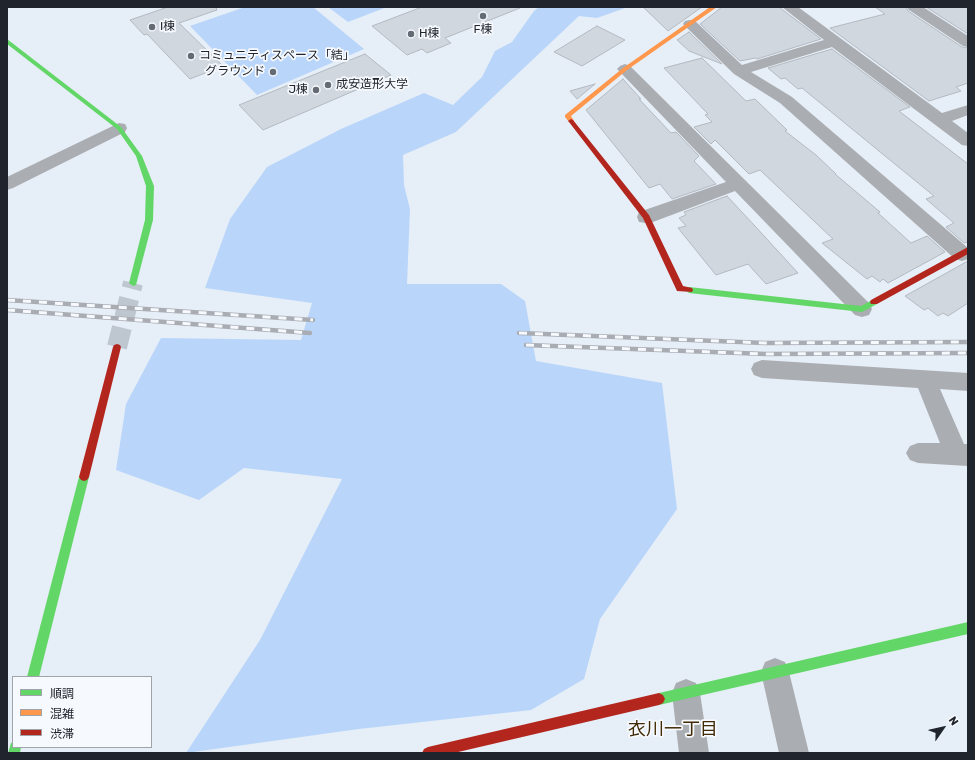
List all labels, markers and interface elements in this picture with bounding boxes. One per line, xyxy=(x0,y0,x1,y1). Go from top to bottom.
marker: F棟 xyxy=(478,11,488,21)
place label: I棟 xyxy=(160,20,175,34)
marker: I棟 xyxy=(147,22,157,32)
place label: F棟 xyxy=(473,23,493,37)
place label: H棟 xyxy=(419,27,440,41)
marker: H棟 xyxy=(406,29,416,39)
place label: コミュニティスペース「結」 xyxy=(199,49,355,63)
marker: コミュニティスペース「結」 xyxy=(186,51,196,61)
place label: グラウンド xyxy=(205,65,265,79)
marker: グラウンド xyxy=(268,67,278,77)
place label: 成安造形大学 xyxy=(336,78,408,92)
marker: 成安造形大学 xyxy=(323,80,333,90)
place label: J棟 xyxy=(288,83,308,97)
marker: J棟 xyxy=(311,85,321,95)
legend xyxy=(12,676,152,748)
text: 順調 xyxy=(50,687,74,701)
text: 混雑 xyxy=(50,707,74,721)
north arrow xyxy=(923,708,963,748)
text: N xyxy=(946,714,961,728)
district label: 衣川一丁目 xyxy=(628,719,718,741)
text: 渋滞 xyxy=(50,727,74,741)

